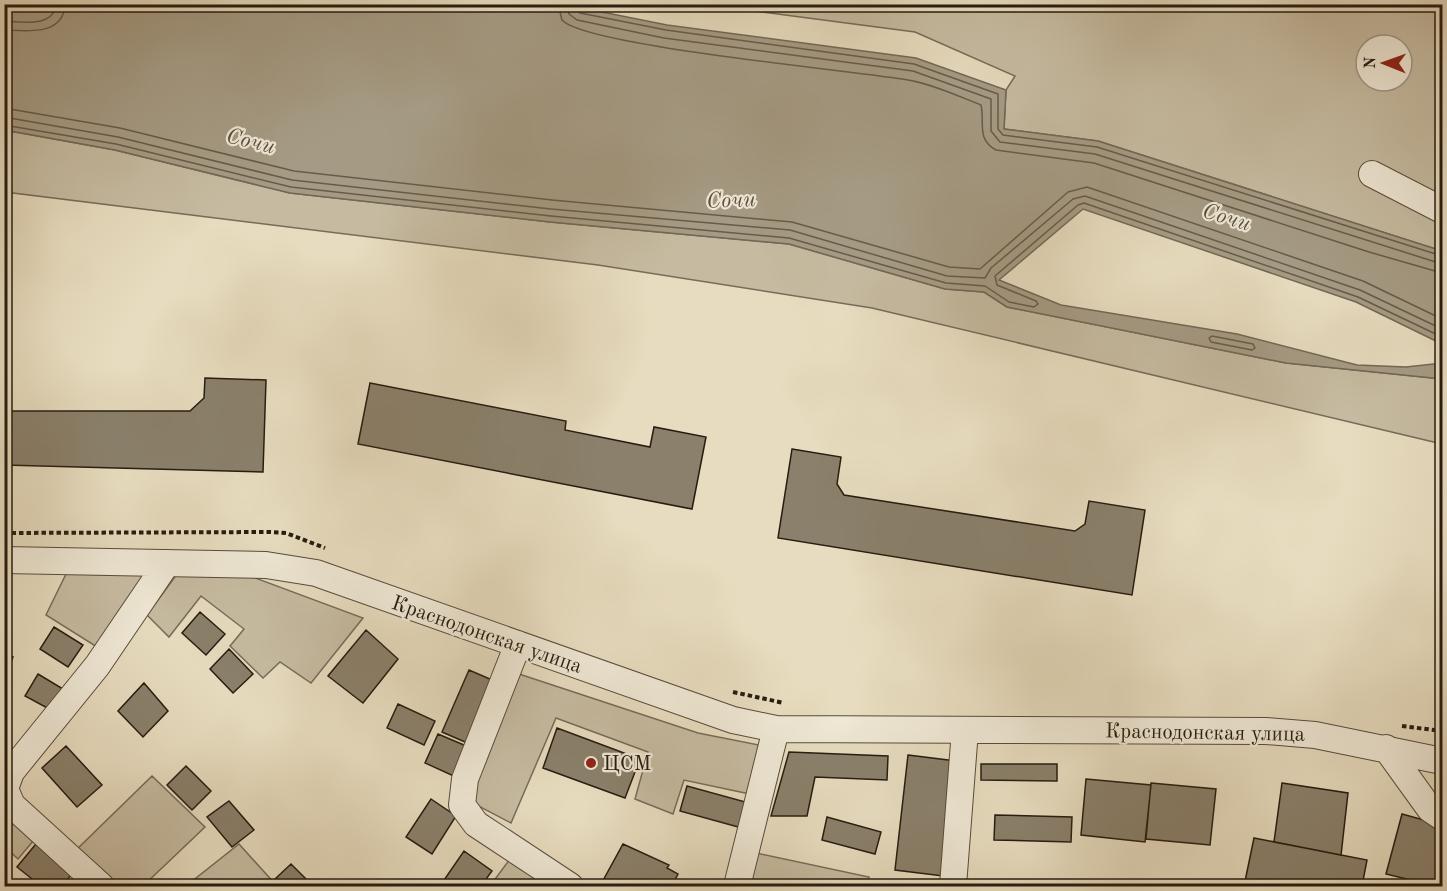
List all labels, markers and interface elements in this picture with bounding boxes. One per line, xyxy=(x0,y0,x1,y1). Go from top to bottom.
north arrow xyxy=(1354,33,1414,93)
text: N xyxy=(1363,56,1379,69)
water label: Сочи xyxy=(224,125,278,159)
water label: Сочи xyxy=(706,189,757,213)
water label: Сочи xyxy=(1199,200,1254,236)
street label: Краснодонская улица xyxy=(389,593,584,678)
street label: Краснодонская улица xyxy=(1105,721,1305,746)
place label: ЦСМ xyxy=(603,754,651,775)
marker: ЦСМ xyxy=(584,756,598,770)

